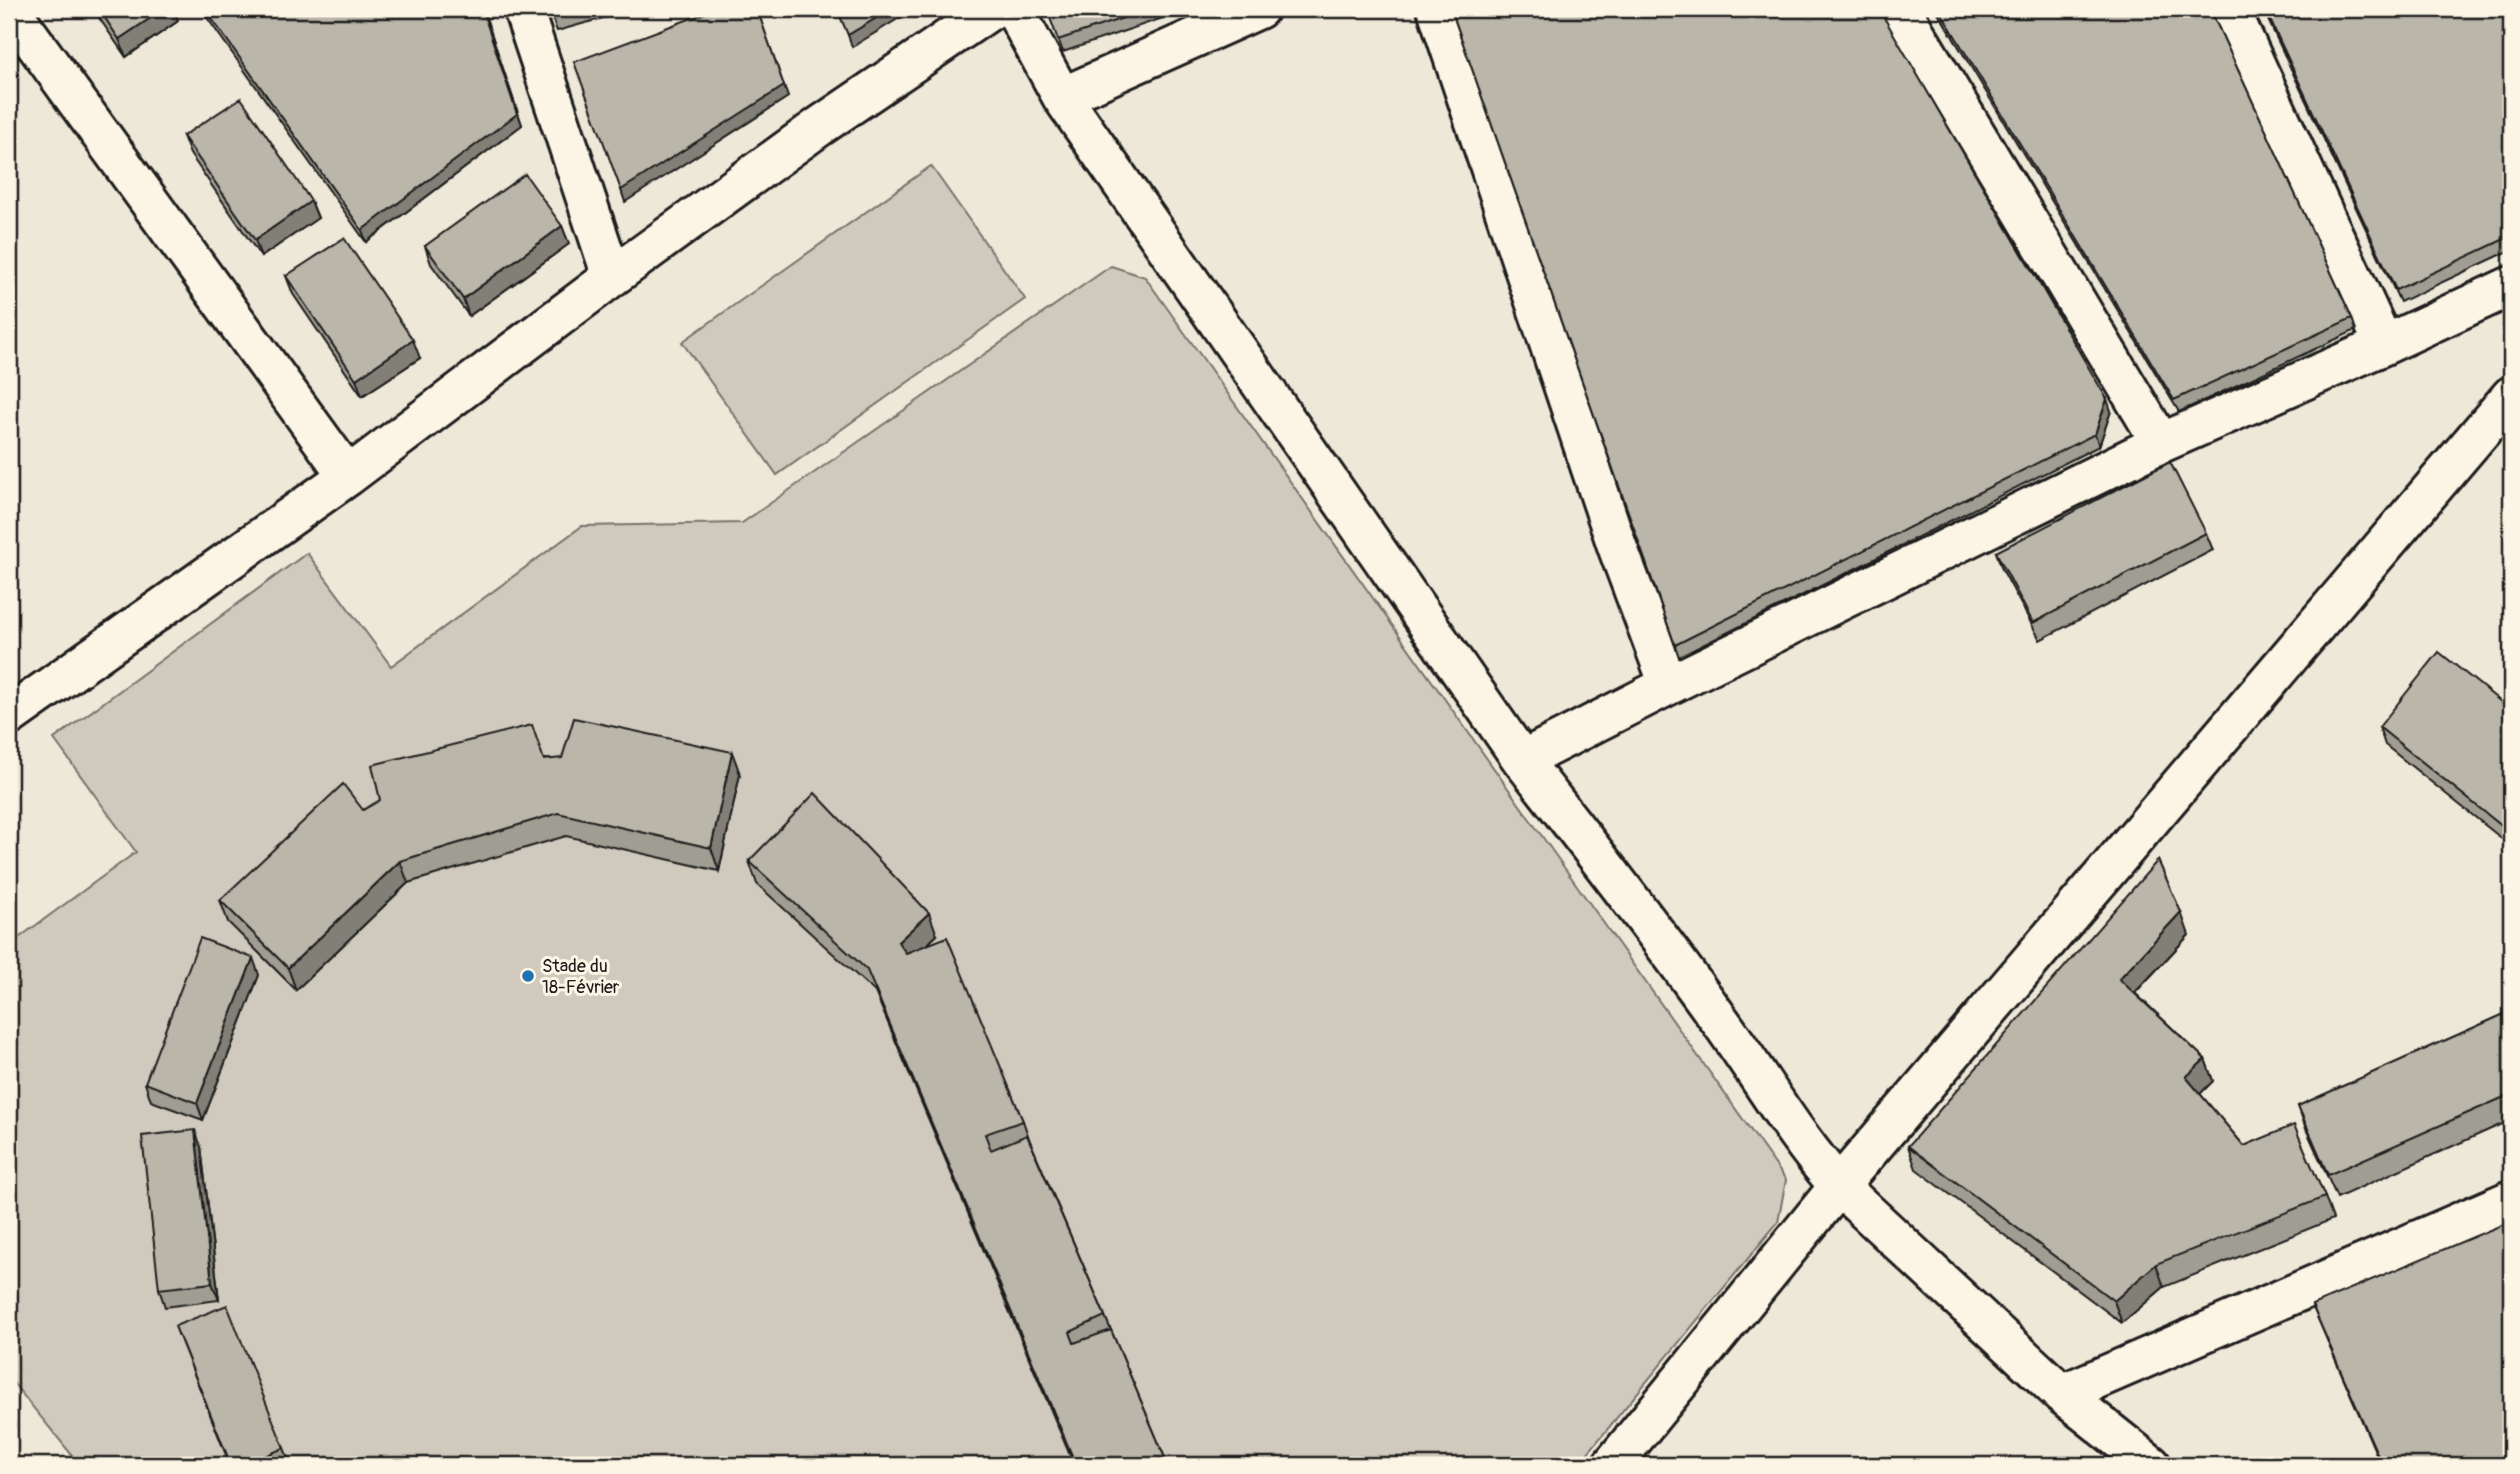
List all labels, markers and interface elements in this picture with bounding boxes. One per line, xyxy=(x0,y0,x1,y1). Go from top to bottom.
place label: Stade du 18-Février xyxy=(542,955,620,999)
marker: Stade du 18-Février xyxy=(520,968,536,984)

